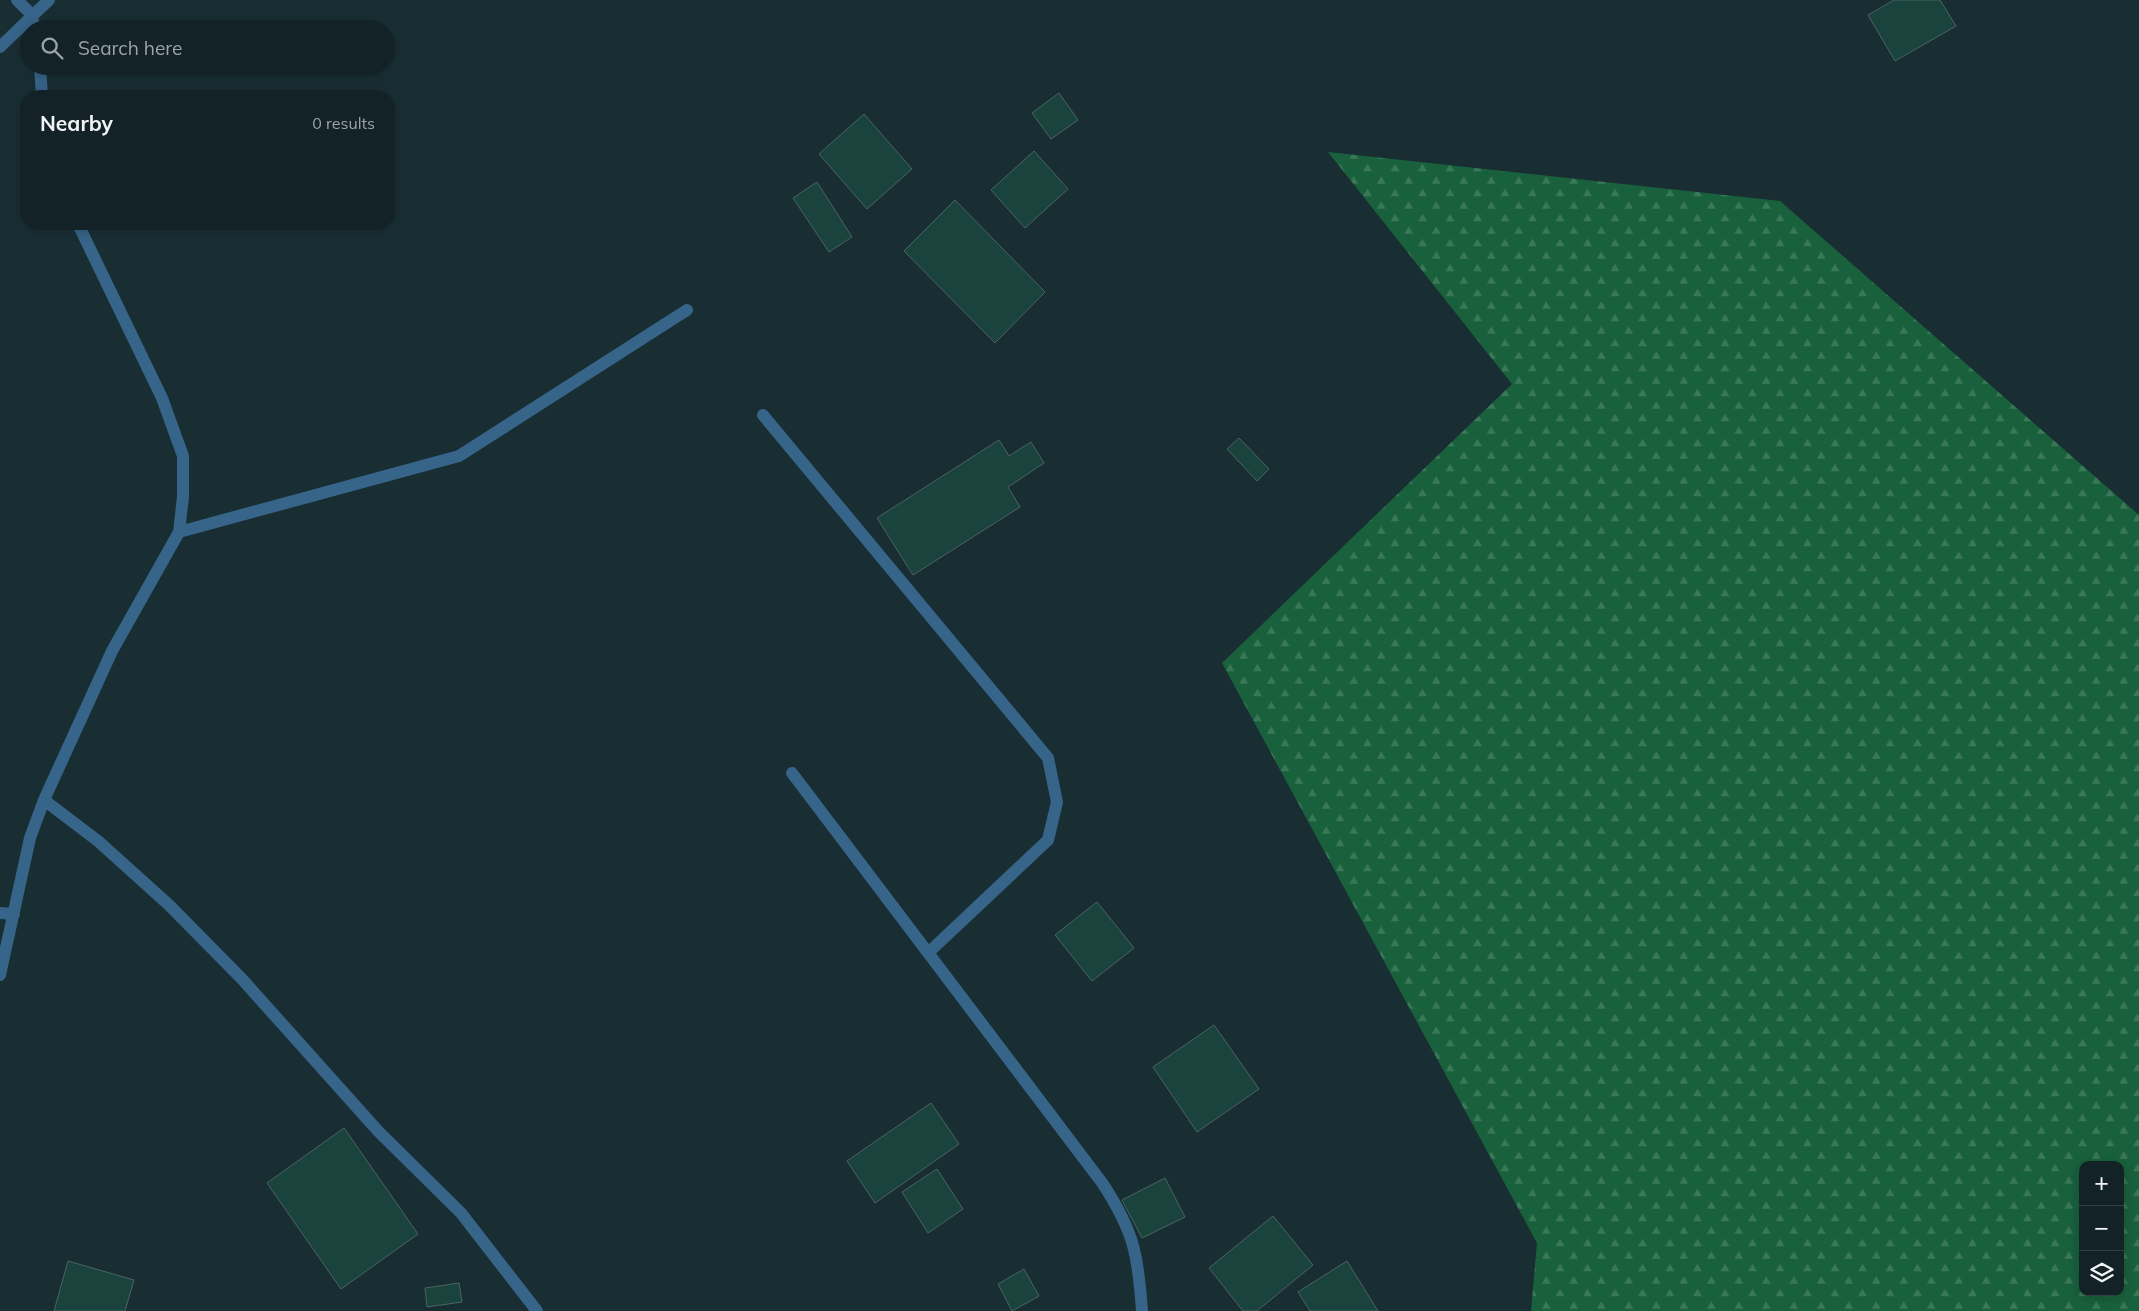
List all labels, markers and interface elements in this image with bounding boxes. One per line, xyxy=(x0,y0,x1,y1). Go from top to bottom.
search box xyxy=(20,20,395,75)
icon: search xyxy=(38,34,66,62)
text: Search here xyxy=(78,36,182,60)
text: Nearby xyxy=(40,110,113,136)
text: 0 results xyxy=(312,113,375,133)
map controls xyxy=(2079,1161,2124,1296)
button: + xyxy=(2079,1161,2124,1206)
button: − xyxy=(2079,1206,2124,1251)
button: layers xyxy=(2079,1251,2124,1296)

